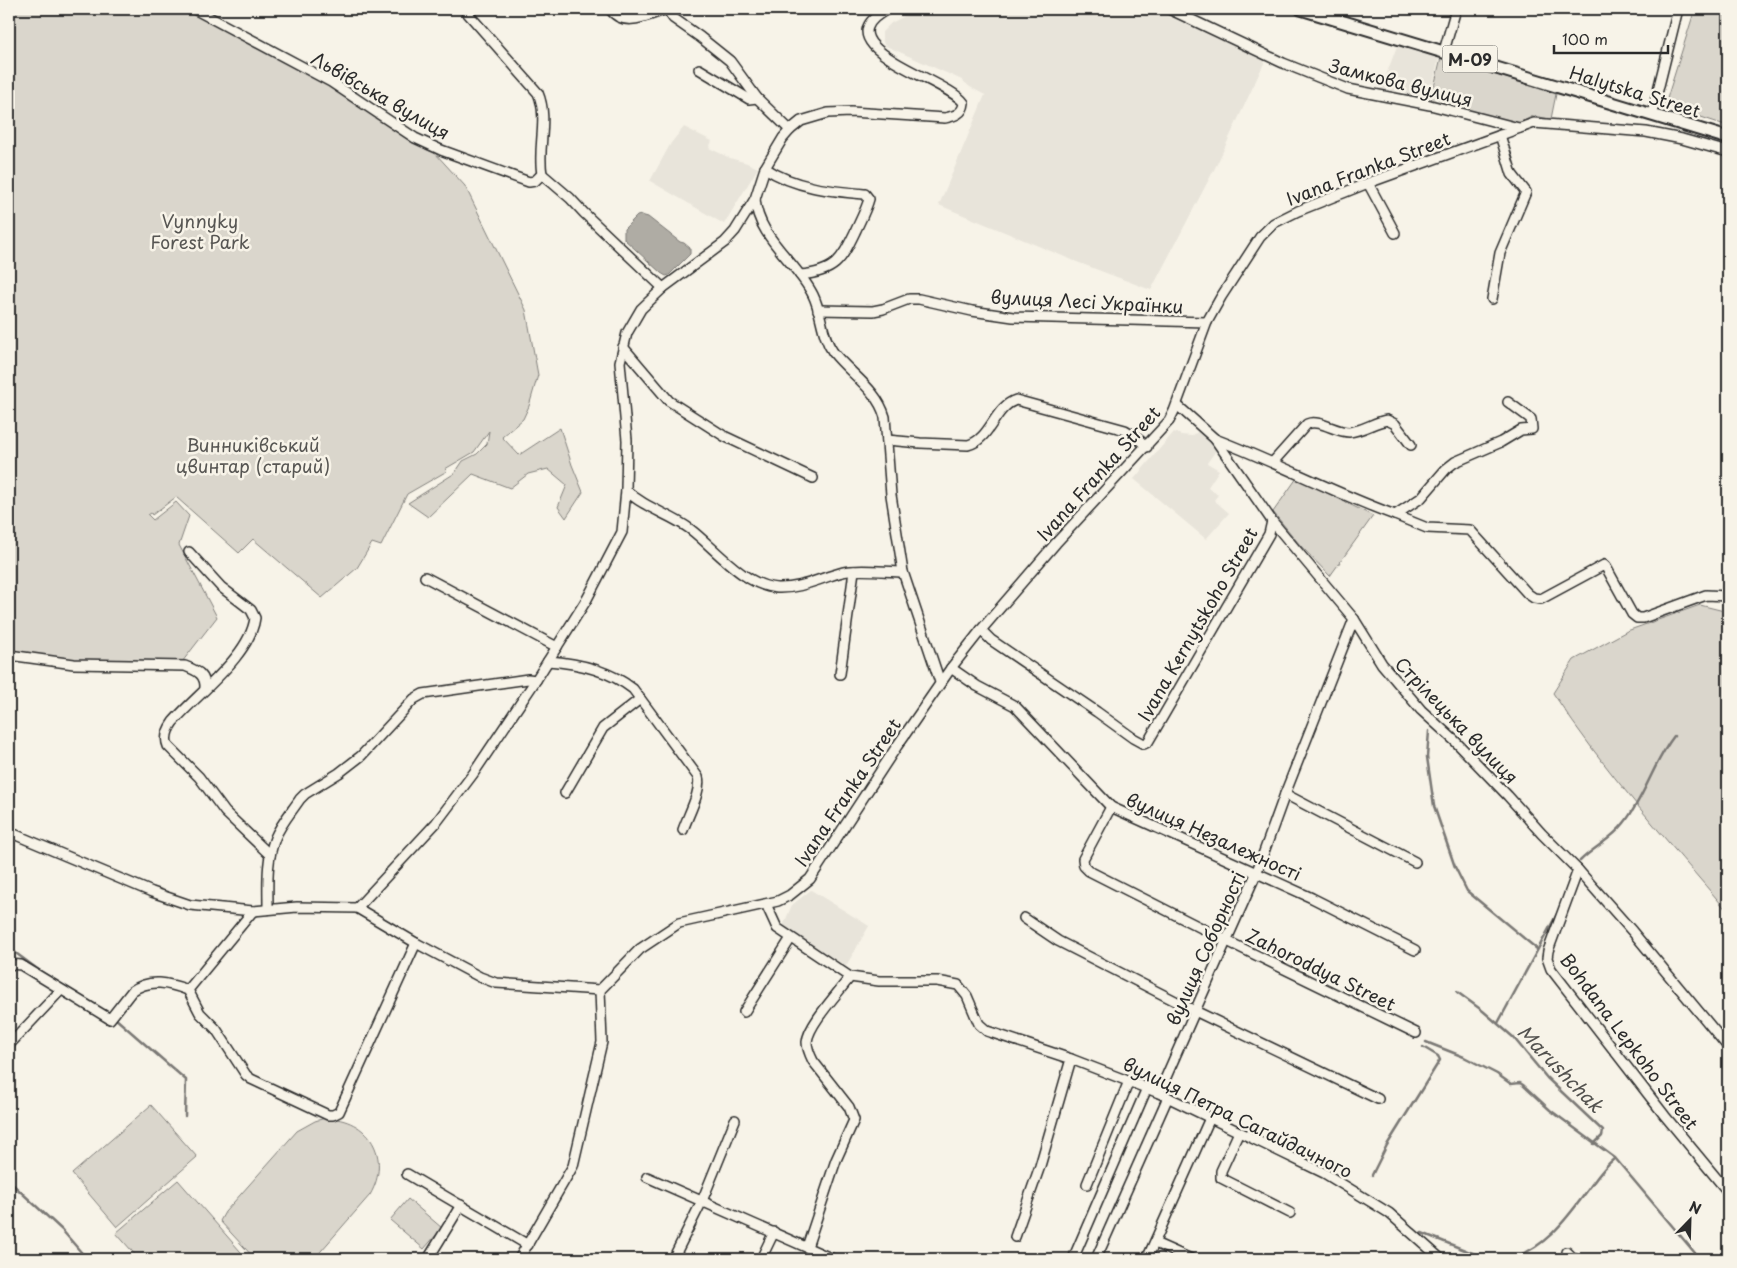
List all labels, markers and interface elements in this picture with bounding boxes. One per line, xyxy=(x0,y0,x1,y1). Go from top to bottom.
scale bar xyxy=(1554,22,1668,54)
text: 100 m xyxy=(1562,27,1608,50)
street label: Львівська вулиця xyxy=(307,44,455,146)
road number: М-09 xyxy=(1442,46,1498,72)
street label: Замкова вулиця xyxy=(1326,51,1476,113)
street label: Halytska Street xyxy=(1566,58,1704,124)
street label: Ivana Franka Street xyxy=(1282,124,1454,212)
park label: Vynnyky Forest Park xyxy=(150,207,250,255)
street label: вулиця Лесі Українки xyxy=(990,282,1184,320)
street label: Ivana Franka Street xyxy=(1030,399,1166,547)
park label: Винниківський цвинтар (старий) xyxy=(176,431,330,479)
street label: Ivana Kernytskoho Street xyxy=(1130,522,1264,726)
street label: Стрілецька вулиця xyxy=(1389,650,1525,790)
street label: Ivana Franka Street xyxy=(787,712,907,872)
street label: вулиця Незалежності xyxy=(1122,785,1306,887)
street label: вулиця Соборності xyxy=(1159,867,1251,1029)
street label: Zahoroddya Street xyxy=(1242,921,1400,1017)
street label: Bohdana Lepkoho Street xyxy=(1555,947,1705,1135)
water label: Marushchak xyxy=(1512,1018,1611,1119)
street label: вулиця Петра Сагайдачного xyxy=(1119,1050,1357,1184)
north arrow xyxy=(1664,1196,1714,1246)
text: N xyxy=(1686,1196,1704,1219)

